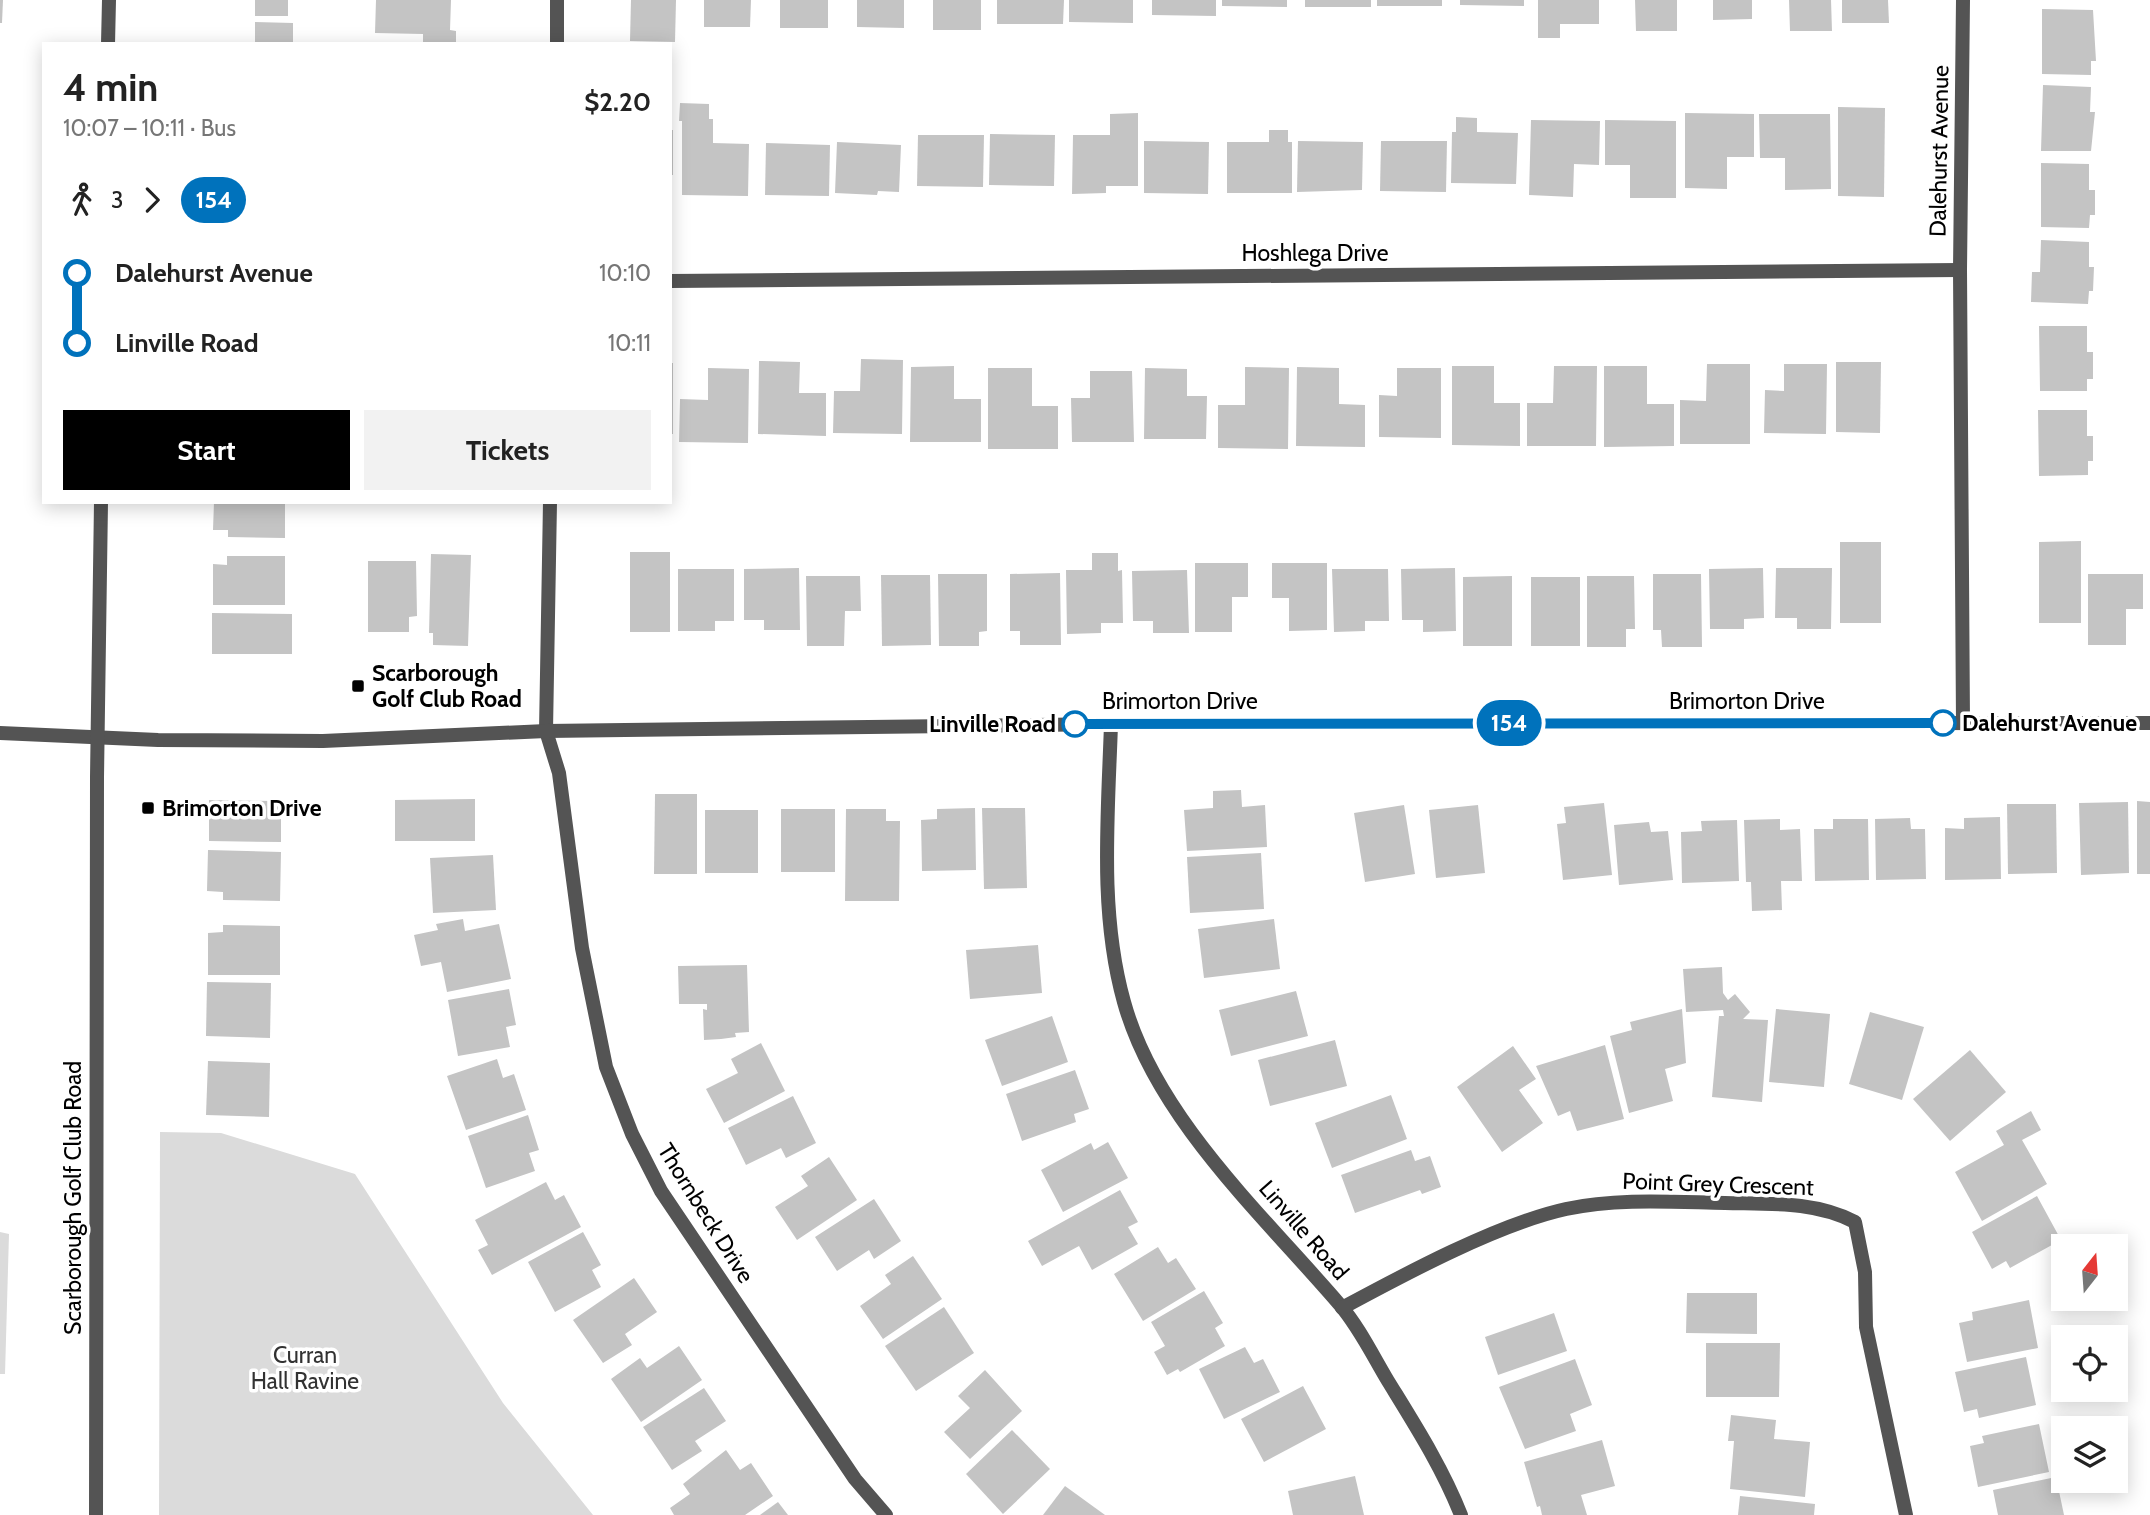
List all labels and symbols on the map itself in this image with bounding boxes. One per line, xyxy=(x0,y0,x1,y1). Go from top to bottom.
street label: Dalehurst Avenue xyxy=(1924,65,1955,237)
street label: Hoshlega Drive xyxy=(1242,239,1389,267)
place label: Scarborough Golf Club Road xyxy=(372,659,522,713)
marker: Scarborough Golf Club Road xyxy=(350,678,366,694)
street label: Brimorton Drive xyxy=(1102,687,1258,715)
street label: Brimorton Drive xyxy=(1669,687,1825,715)
line badge: 154 xyxy=(1469,700,1549,746)
place label: Dalehurst Avenue xyxy=(1962,709,2137,737)
place label: Linville Road xyxy=(929,710,1056,738)
marker: Dalehurst Avenue xyxy=(1930,710,1956,736)
marker: Linville Road xyxy=(1062,711,1088,737)
place label: Brimorton Drive xyxy=(162,794,322,822)
marker: Brimorton Drive xyxy=(140,800,156,816)
street label: Scarborough Golf Club Road xyxy=(59,1061,87,1335)
street label: Thornbeck Drive xyxy=(652,1138,760,1288)
street label: Point Grey Crescent xyxy=(1622,1167,1814,1201)
street label: Linville Road xyxy=(1253,1175,1355,1285)
north arrow xyxy=(2051,1234,2128,1311)
park label: Curran Hall Ravine xyxy=(251,1341,359,1395)

